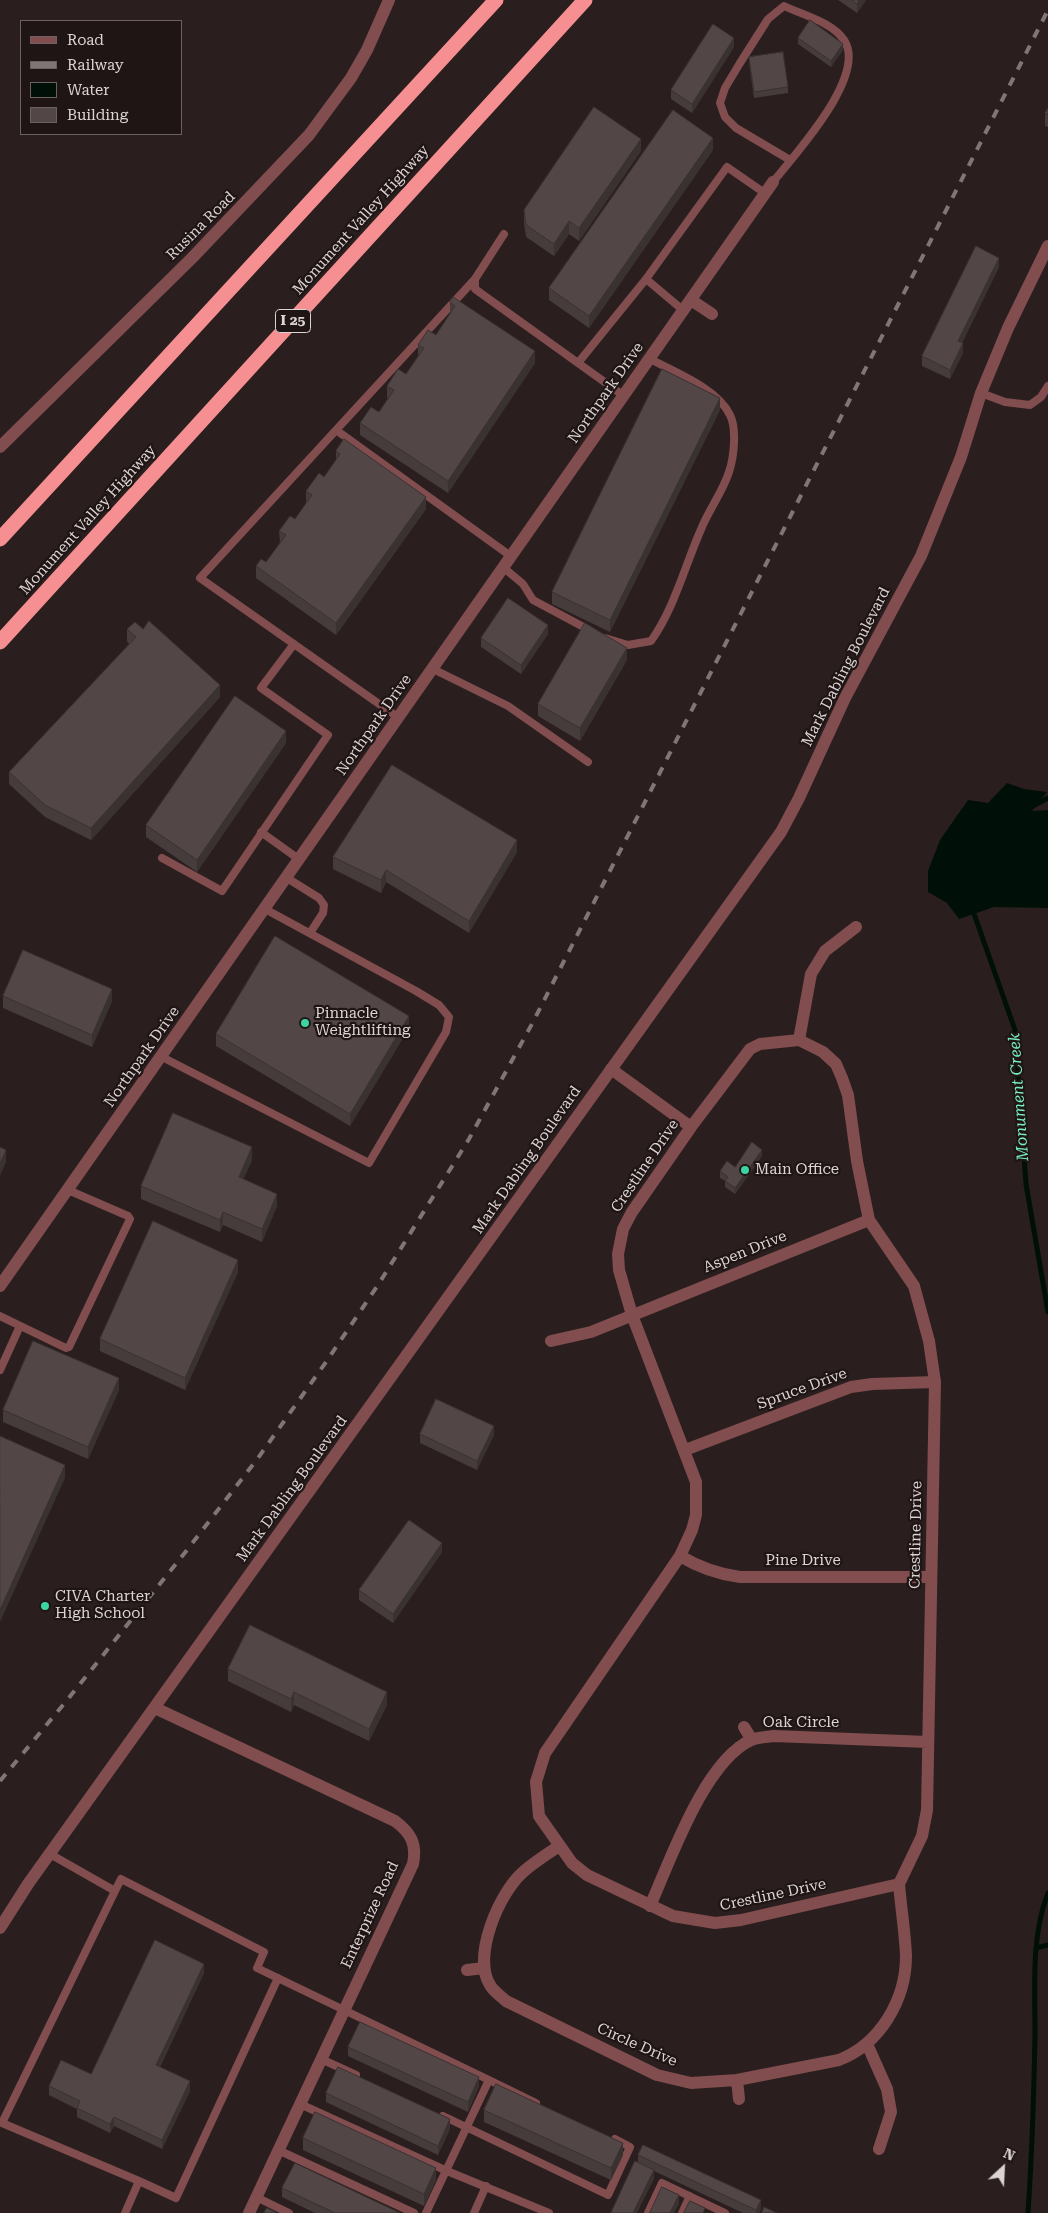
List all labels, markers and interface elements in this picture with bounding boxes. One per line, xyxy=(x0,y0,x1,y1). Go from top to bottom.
legend xyxy=(20,20,182,135)
text: Road xyxy=(67,31,104,49)
text: Railway xyxy=(67,56,124,74)
text: Water xyxy=(67,81,109,99)
text: Building xyxy=(67,106,128,124)
street label: Monument Valley Highway xyxy=(289,142,433,298)
street label: Rusina Road xyxy=(163,188,239,264)
road number: I 25 xyxy=(276,310,310,332)
street label: Northpark Drive xyxy=(564,339,648,447)
street label: Monument Valley Highway xyxy=(16,442,160,598)
street label: Mark Dabling Boulevard xyxy=(798,584,894,750)
street label: Northpark Drive xyxy=(332,671,416,779)
street label: Northpark Drive xyxy=(100,1003,184,1111)
place label: Pinnacle Weightlifting xyxy=(315,1005,411,1040)
marker: Pinnacle Weightlifting xyxy=(299,1017,311,1029)
water label: Monument Creek xyxy=(1005,1032,1033,1162)
street label: Mark Dabling Boulevard xyxy=(469,1083,585,1237)
street label: Crestline Drive xyxy=(607,1116,683,1216)
place label: Main Office xyxy=(755,1161,839,1179)
marker: Main Office xyxy=(739,1164,751,1176)
street label: Aspen Drive xyxy=(701,1227,789,1277)
street label: Spruce Drive xyxy=(755,1364,849,1414)
street label: Mark Dabling Boulevard xyxy=(233,1412,351,1566)
street label: Crestline Drive xyxy=(906,1481,926,1589)
street label: Pine Drive xyxy=(765,1552,841,1570)
place label: CIVA Charter High School xyxy=(55,1588,150,1623)
marker: CIVA Charter High School xyxy=(39,1600,51,1612)
street label: Oak Circle xyxy=(763,1714,839,1732)
street label: Enterprize Road xyxy=(337,1859,403,1971)
street label: Crestline Drive xyxy=(718,1875,828,1915)
street label: Circle Drive xyxy=(594,2019,680,2071)
north arrow xyxy=(978,2143,1028,2193)
text: N xyxy=(1001,2145,1018,2164)

